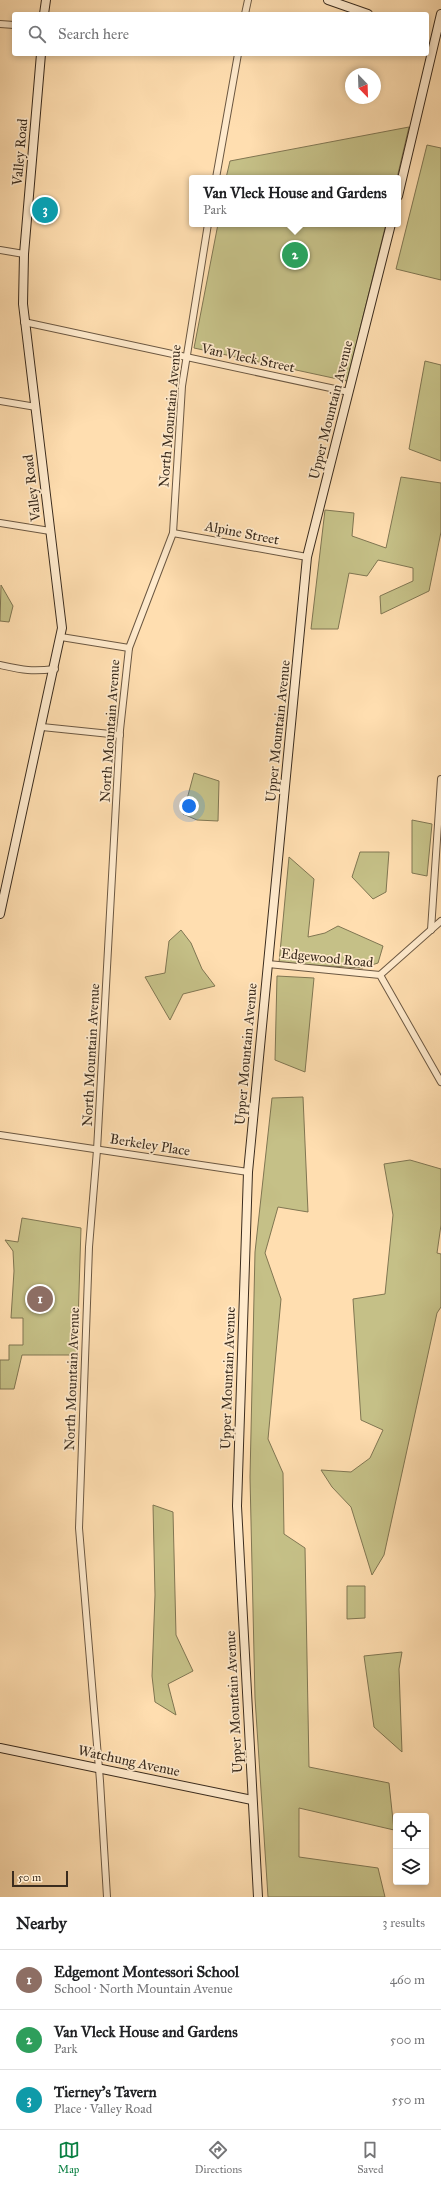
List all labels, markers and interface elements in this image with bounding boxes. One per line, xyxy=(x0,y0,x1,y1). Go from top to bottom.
search box xyxy=(12,12,429,56)
icon: search xyxy=(26,23,48,45)
text: Search here xyxy=(58,25,129,43)
north arrow xyxy=(345,68,381,104)
street label: Valley Road xyxy=(9,118,31,187)
popup xyxy=(189,175,401,227)
text: Van Vleck House and Gardens xyxy=(203,184,387,202)
pin: 3 xyxy=(32,195,58,225)
text: Park xyxy=(203,202,227,218)
pin: 2 xyxy=(282,240,308,270)
street label: Upper Mountain Avenue xyxy=(305,339,357,481)
street label: Van Vleck Street xyxy=(199,340,296,376)
street label: North Mountain Avenue xyxy=(155,344,185,488)
street label: Valley Road xyxy=(19,454,45,523)
street label: Alpine Street xyxy=(202,517,281,549)
street label: North Mountain Avenue xyxy=(97,659,123,803)
street label: Upper Mountain Avenue xyxy=(262,659,294,803)
your location xyxy=(179,796,199,816)
street label: Edgewood Road xyxy=(280,945,374,971)
street label: Upper Mountain Avenue xyxy=(231,982,261,1126)
street label: North Mountain Avenue xyxy=(79,983,103,1127)
street label: Berkeley Place xyxy=(109,1130,191,1160)
pin: 1 xyxy=(27,1284,53,1314)
street label: Upper Mountain Avenue xyxy=(217,1306,239,1450)
street label: North Mountain Avenue xyxy=(61,1307,83,1451)
street label: Upper Mountain Avenue xyxy=(222,1630,246,1774)
street label: Watchung Avenue xyxy=(77,1742,182,1780)
map controls xyxy=(393,1813,429,1885)
button: locate xyxy=(393,1813,429,1849)
button: layers xyxy=(393,1849,429,1885)
scale bar xyxy=(12,1869,68,1888)
text: 50 m xyxy=(18,1871,41,1884)
text: Nearby xyxy=(16,1913,67,1934)
text: 3 results xyxy=(382,1915,425,1931)
text: Edgemont Montessori School xyxy=(54,1963,239,1981)
text: 1 xyxy=(26,1972,32,1988)
text: 460 m xyxy=(390,1972,425,1988)
text: School · North Mountain Avenue xyxy=(54,1981,233,1997)
text: Van Vleck House and Gardens xyxy=(54,2023,238,2041)
text: 2 xyxy=(26,2032,32,2048)
text: 500 m xyxy=(390,2032,425,2048)
text: Park xyxy=(54,2041,78,2057)
text: Tierney's Tavern xyxy=(54,2083,157,2101)
text: 3 xyxy=(26,2092,32,2108)
text: 550 m xyxy=(392,2092,425,2108)
text: Place · Valley Road xyxy=(54,2101,152,2117)
tab: Map xyxy=(58,2139,80,2176)
tab: Directions xyxy=(195,2139,242,2176)
tab: Saved xyxy=(357,2139,383,2176)

